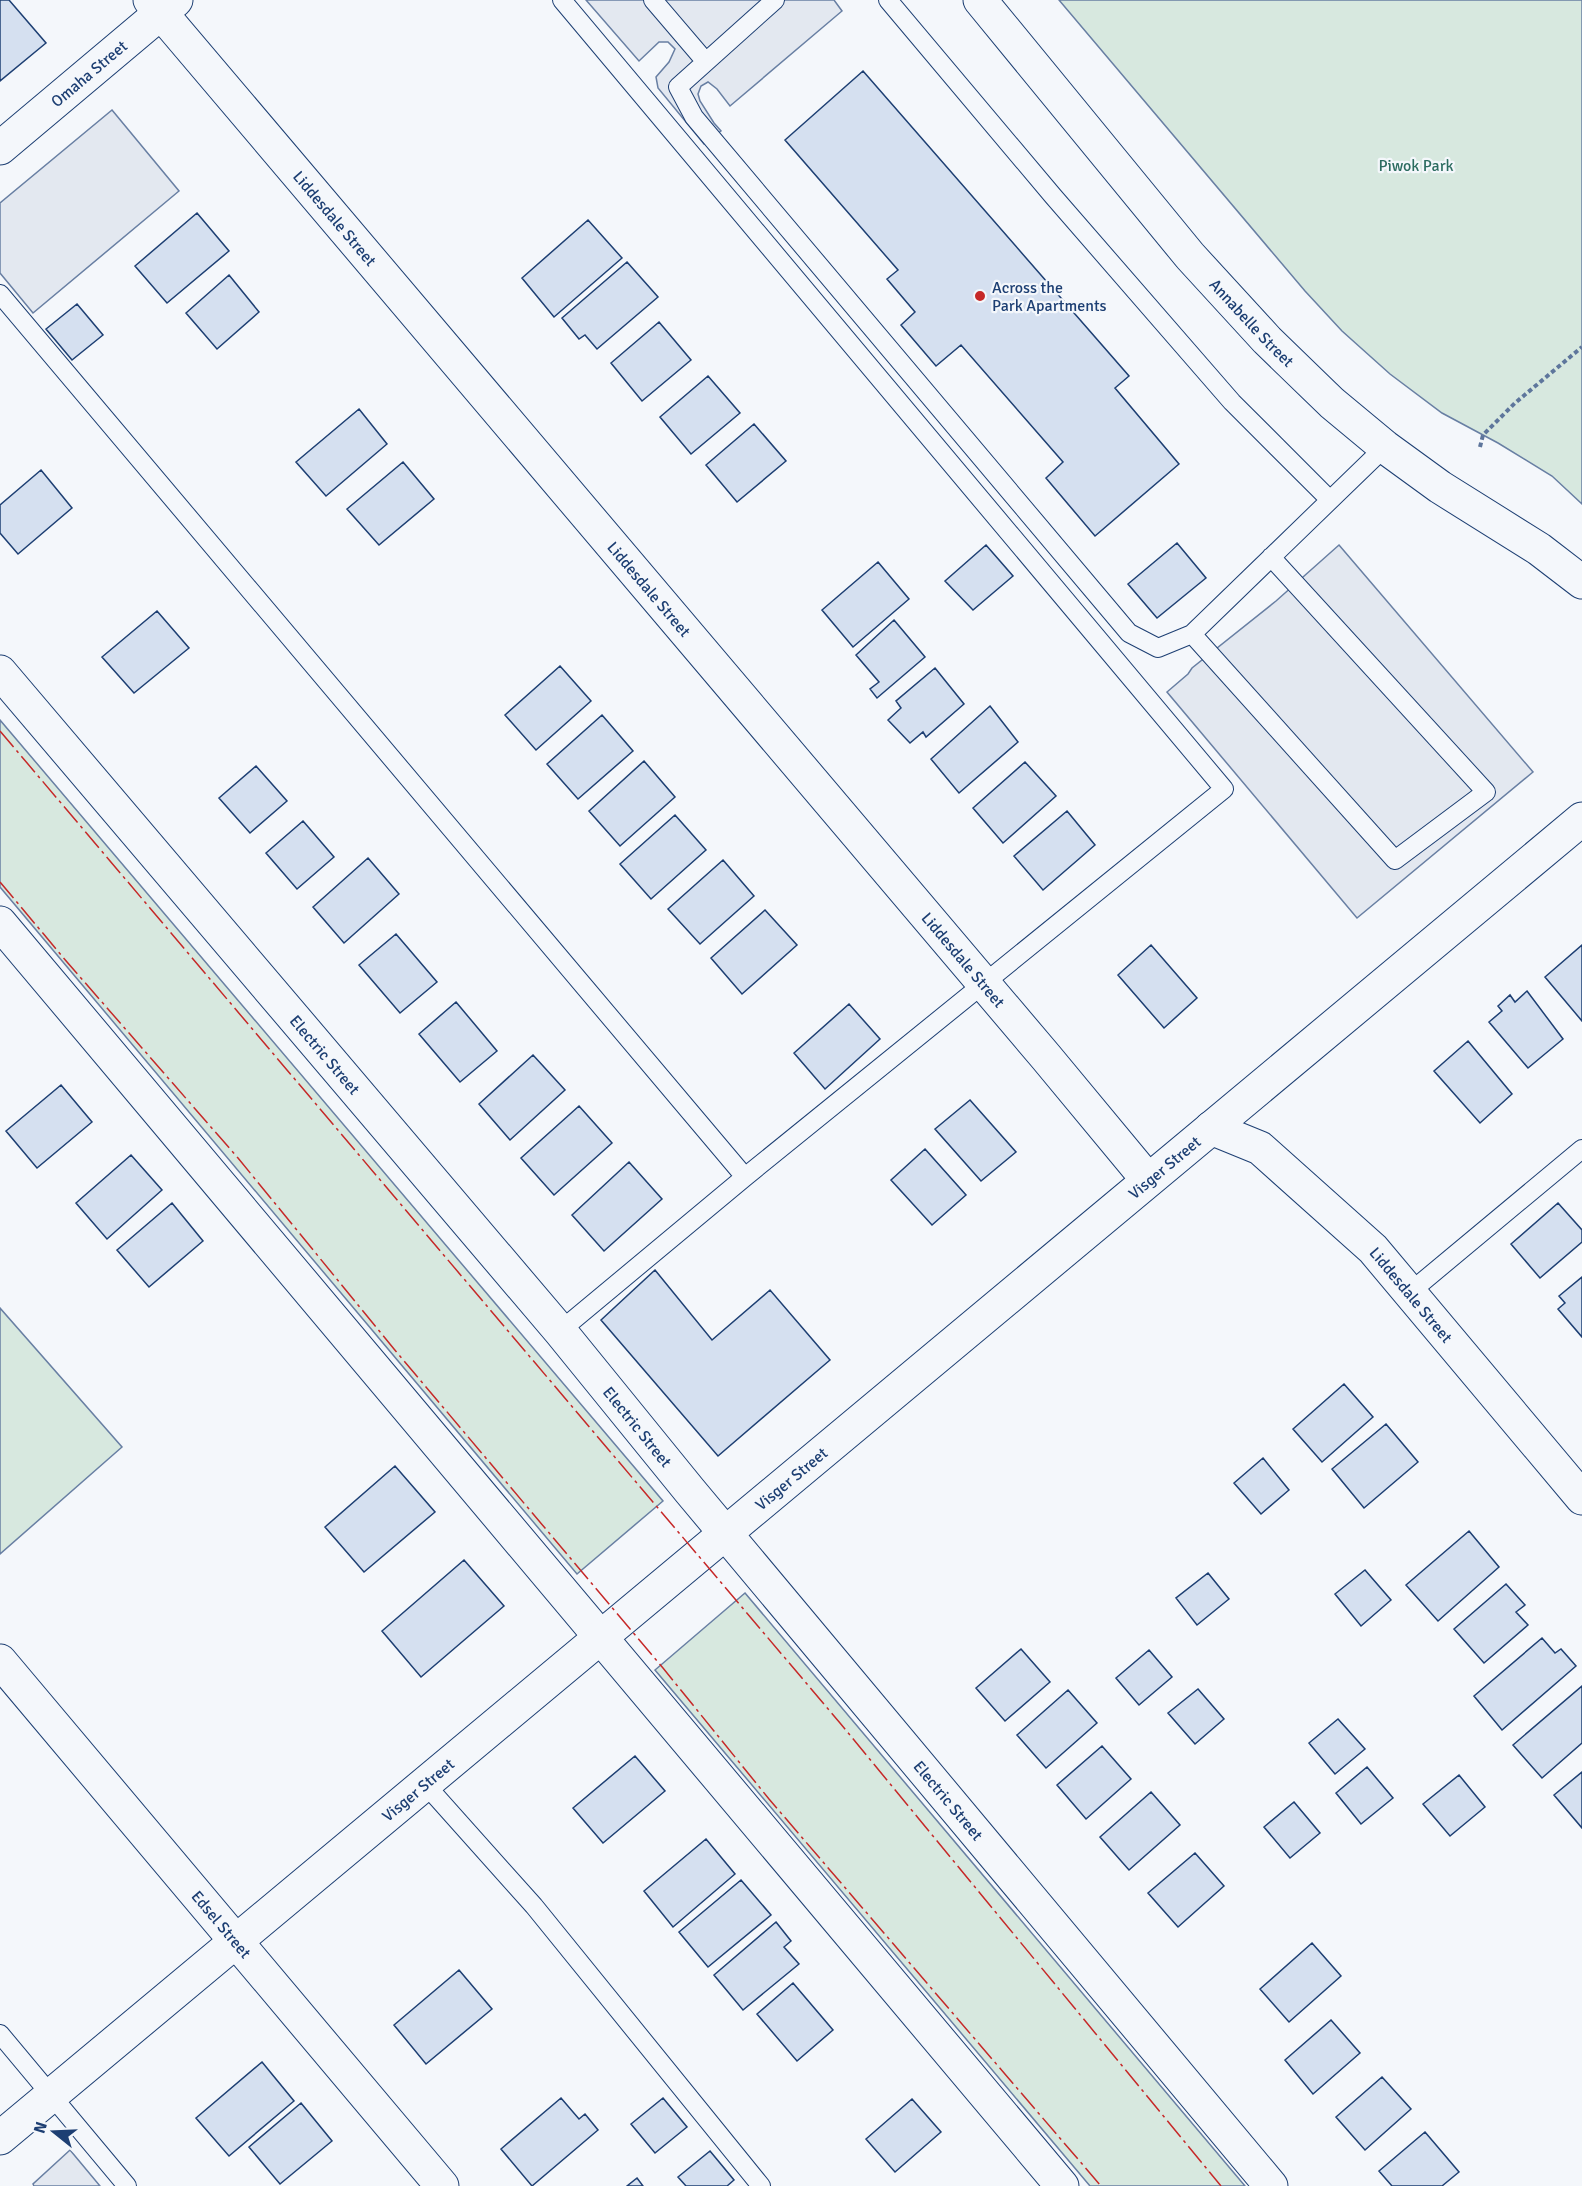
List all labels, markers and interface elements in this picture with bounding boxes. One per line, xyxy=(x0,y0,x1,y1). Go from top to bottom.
street label: Omaha Street xyxy=(47,36,132,112)
park label: Piwok Park xyxy=(1378,156,1454,176)
street label: Liddesdale Street xyxy=(288,167,380,271)
street label: Annabelle Street xyxy=(1205,275,1298,372)
place label: Across the Park Apartments xyxy=(992,278,1107,316)
marker: Across the Park Apartments xyxy=(973,289,987,303)
street label: Liddesdale Street xyxy=(602,538,695,642)
street label: Liddesdale Street xyxy=(917,908,1009,1012)
street label: Electric Street xyxy=(285,1011,364,1099)
street label: Visger Street xyxy=(1125,1132,1206,1204)
street label: Liddesdale Street xyxy=(1365,1243,1457,1347)
street label: Electric Street xyxy=(598,1383,676,1472)
street label: Visger Street xyxy=(751,1443,832,1515)
street label: Visger Street xyxy=(378,1754,459,1826)
street label: Electric Street xyxy=(909,1757,987,1845)
street label: Edsel Street xyxy=(187,1887,255,1963)
north arrow xyxy=(24,2102,84,2162)
text: N xyxy=(29,2119,52,2136)

